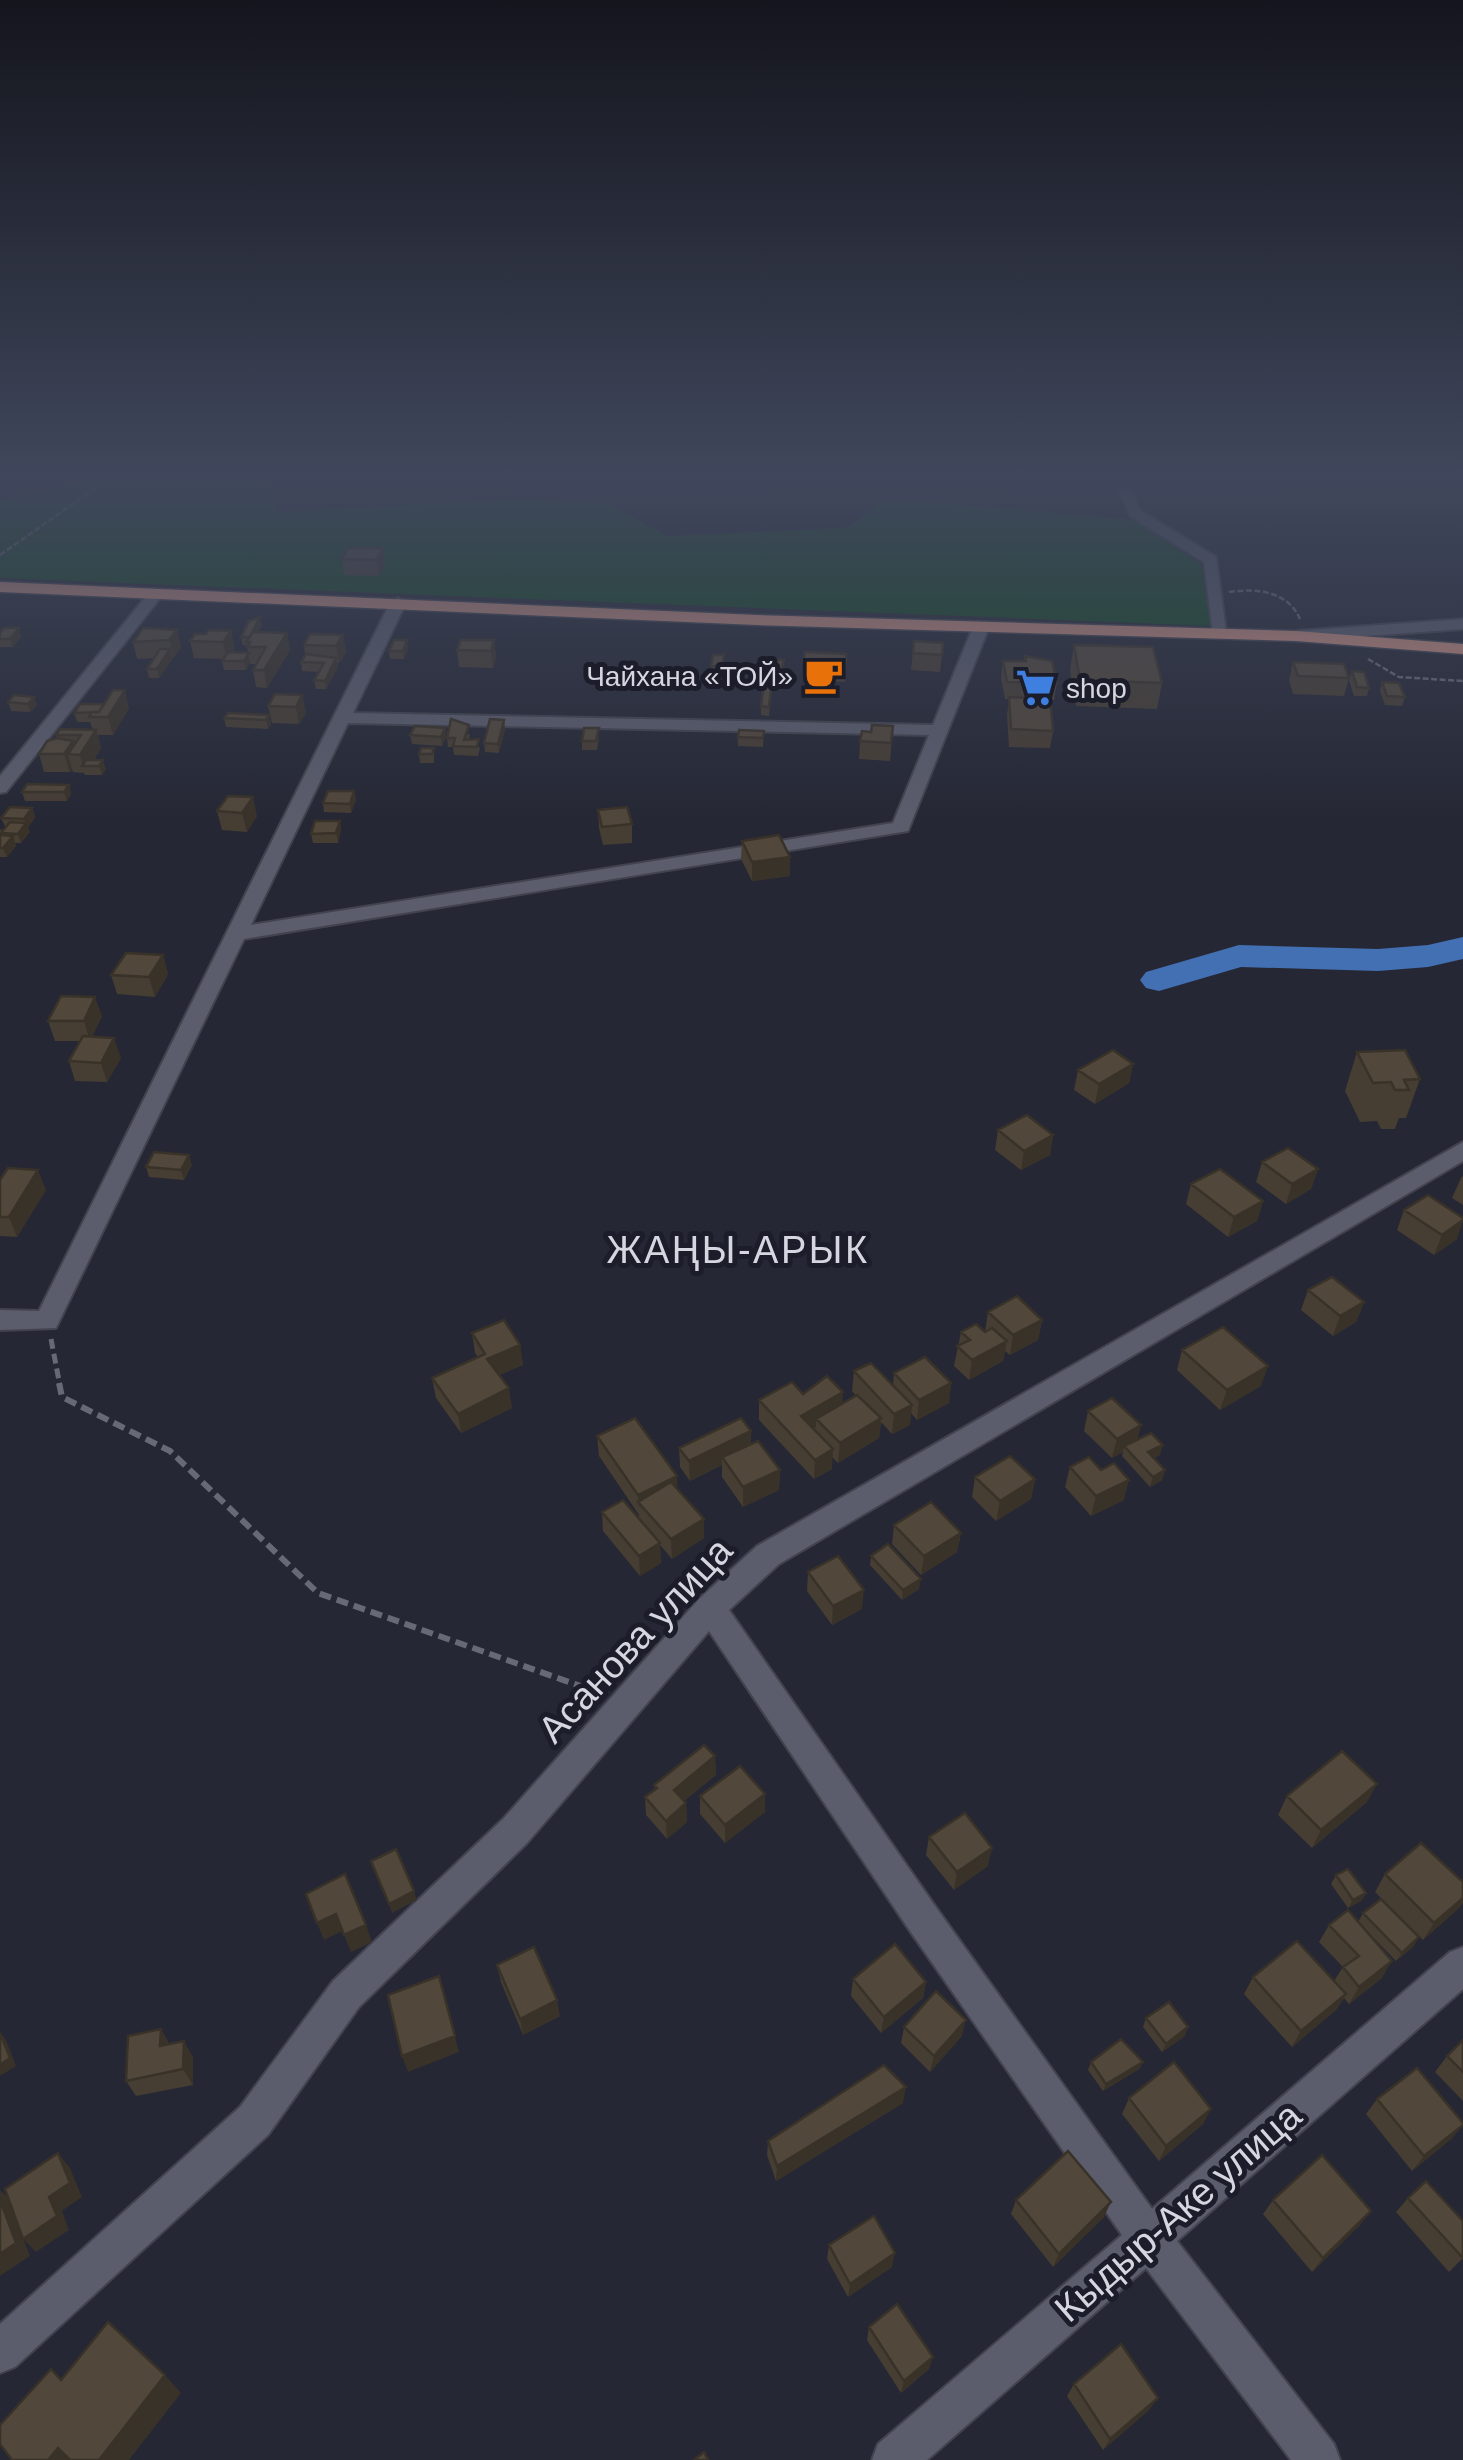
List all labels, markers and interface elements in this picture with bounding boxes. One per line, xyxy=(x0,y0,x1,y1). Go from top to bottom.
cafe icon: Чайхана «ТОЙ» xyxy=(802,655,844,697)
place label: Чайхана «ТОЙ» xyxy=(586,661,793,692)
supermarket icon: shop xyxy=(1015,667,1057,709)
place label: shop xyxy=(1066,673,1127,704)
district label: ЖАҢЫ-АРЫК xyxy=(606,1229,870,1271)
street label: Асанова улица xyxy=(530,1529,741,1751)
street label: Кыдыр-Аке улица xyxy=(1047,2093,1310,2330)

